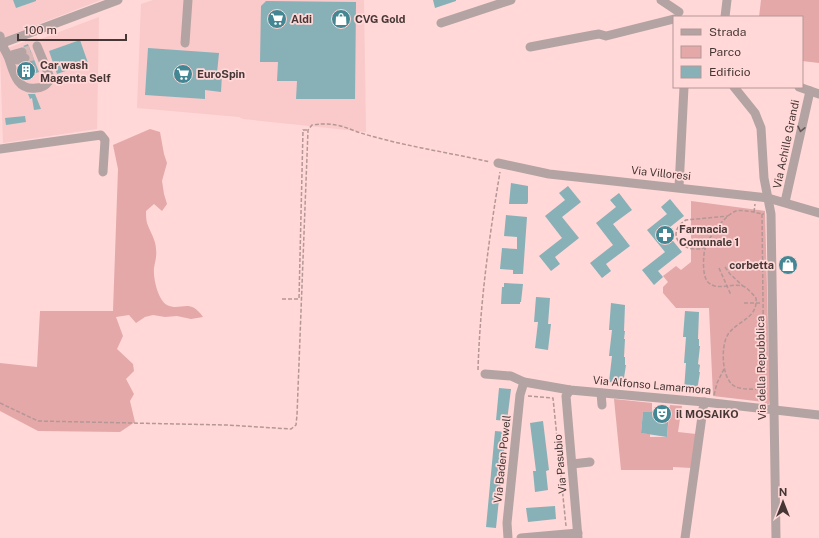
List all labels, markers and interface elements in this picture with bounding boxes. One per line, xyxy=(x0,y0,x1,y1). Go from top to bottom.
supermarket icon: Aldi xyxy=(266,8,288,30)
shop icon: CVG Gold xyxy=(330,8,352,30)
place label: Aldi xyxy=(291,13,312,25)
place label: CVG Gold xyxy=(355,13,406,25)
scale bar xyxy=(18,16,126,42)
legend xyxy=(673,16,803,88)
text: 100 m xyxy=(24,23,57,37)
text: Strada xyxy=(709,25,746,39)
text: Parco xyxy=(709,45,741,59)
place label: Car wash Magenta Self xyxy=(40,59,111,84)
building icon: Car wash Magenta Self xyxy=(15,60,37,82)
supermarket icon: EuroSpin xyxy=(172,63,194,85)
text: Edificio xyxy=(709,65,751,79)
place label: EuroSpin xyxy=(197,68,245,80)
street label: Via Achille Grandi xyxy=(771,98,801,190)
one-way arrow xyxy=(798,126,806,132)
street label: Via Villoresi xyxy=(631,164,691,182)
place label: Farmacia Comunale 1 xyxy=(679,223,739,248)
pharmacy icon: Farmacia Comunale 1 xyxy=(654,224,676,246)
shop icon: corbetta xyxy=(777,254,799,276)
place label: corbetta xyxy=(729,259,774,271)
street label: Via della Repubblica xyxy=(754,316,768,420)
street label: Via Alfonso Lamarmora xyxy=(592,374,712,396)
theatre icon: il MOSAIKO xyxy=(651,403,673,425)
place label: il MOSAIKO xyxy=(676,408,739,420)
street label: Via Baden Powell xyxy=(491,414,513,504)
street label: Via Pasubio xyxy=(551,434,569,494)
north arrow xyxy=(763,482,803,522)
text: N xyxy=(779,486,787,498)

